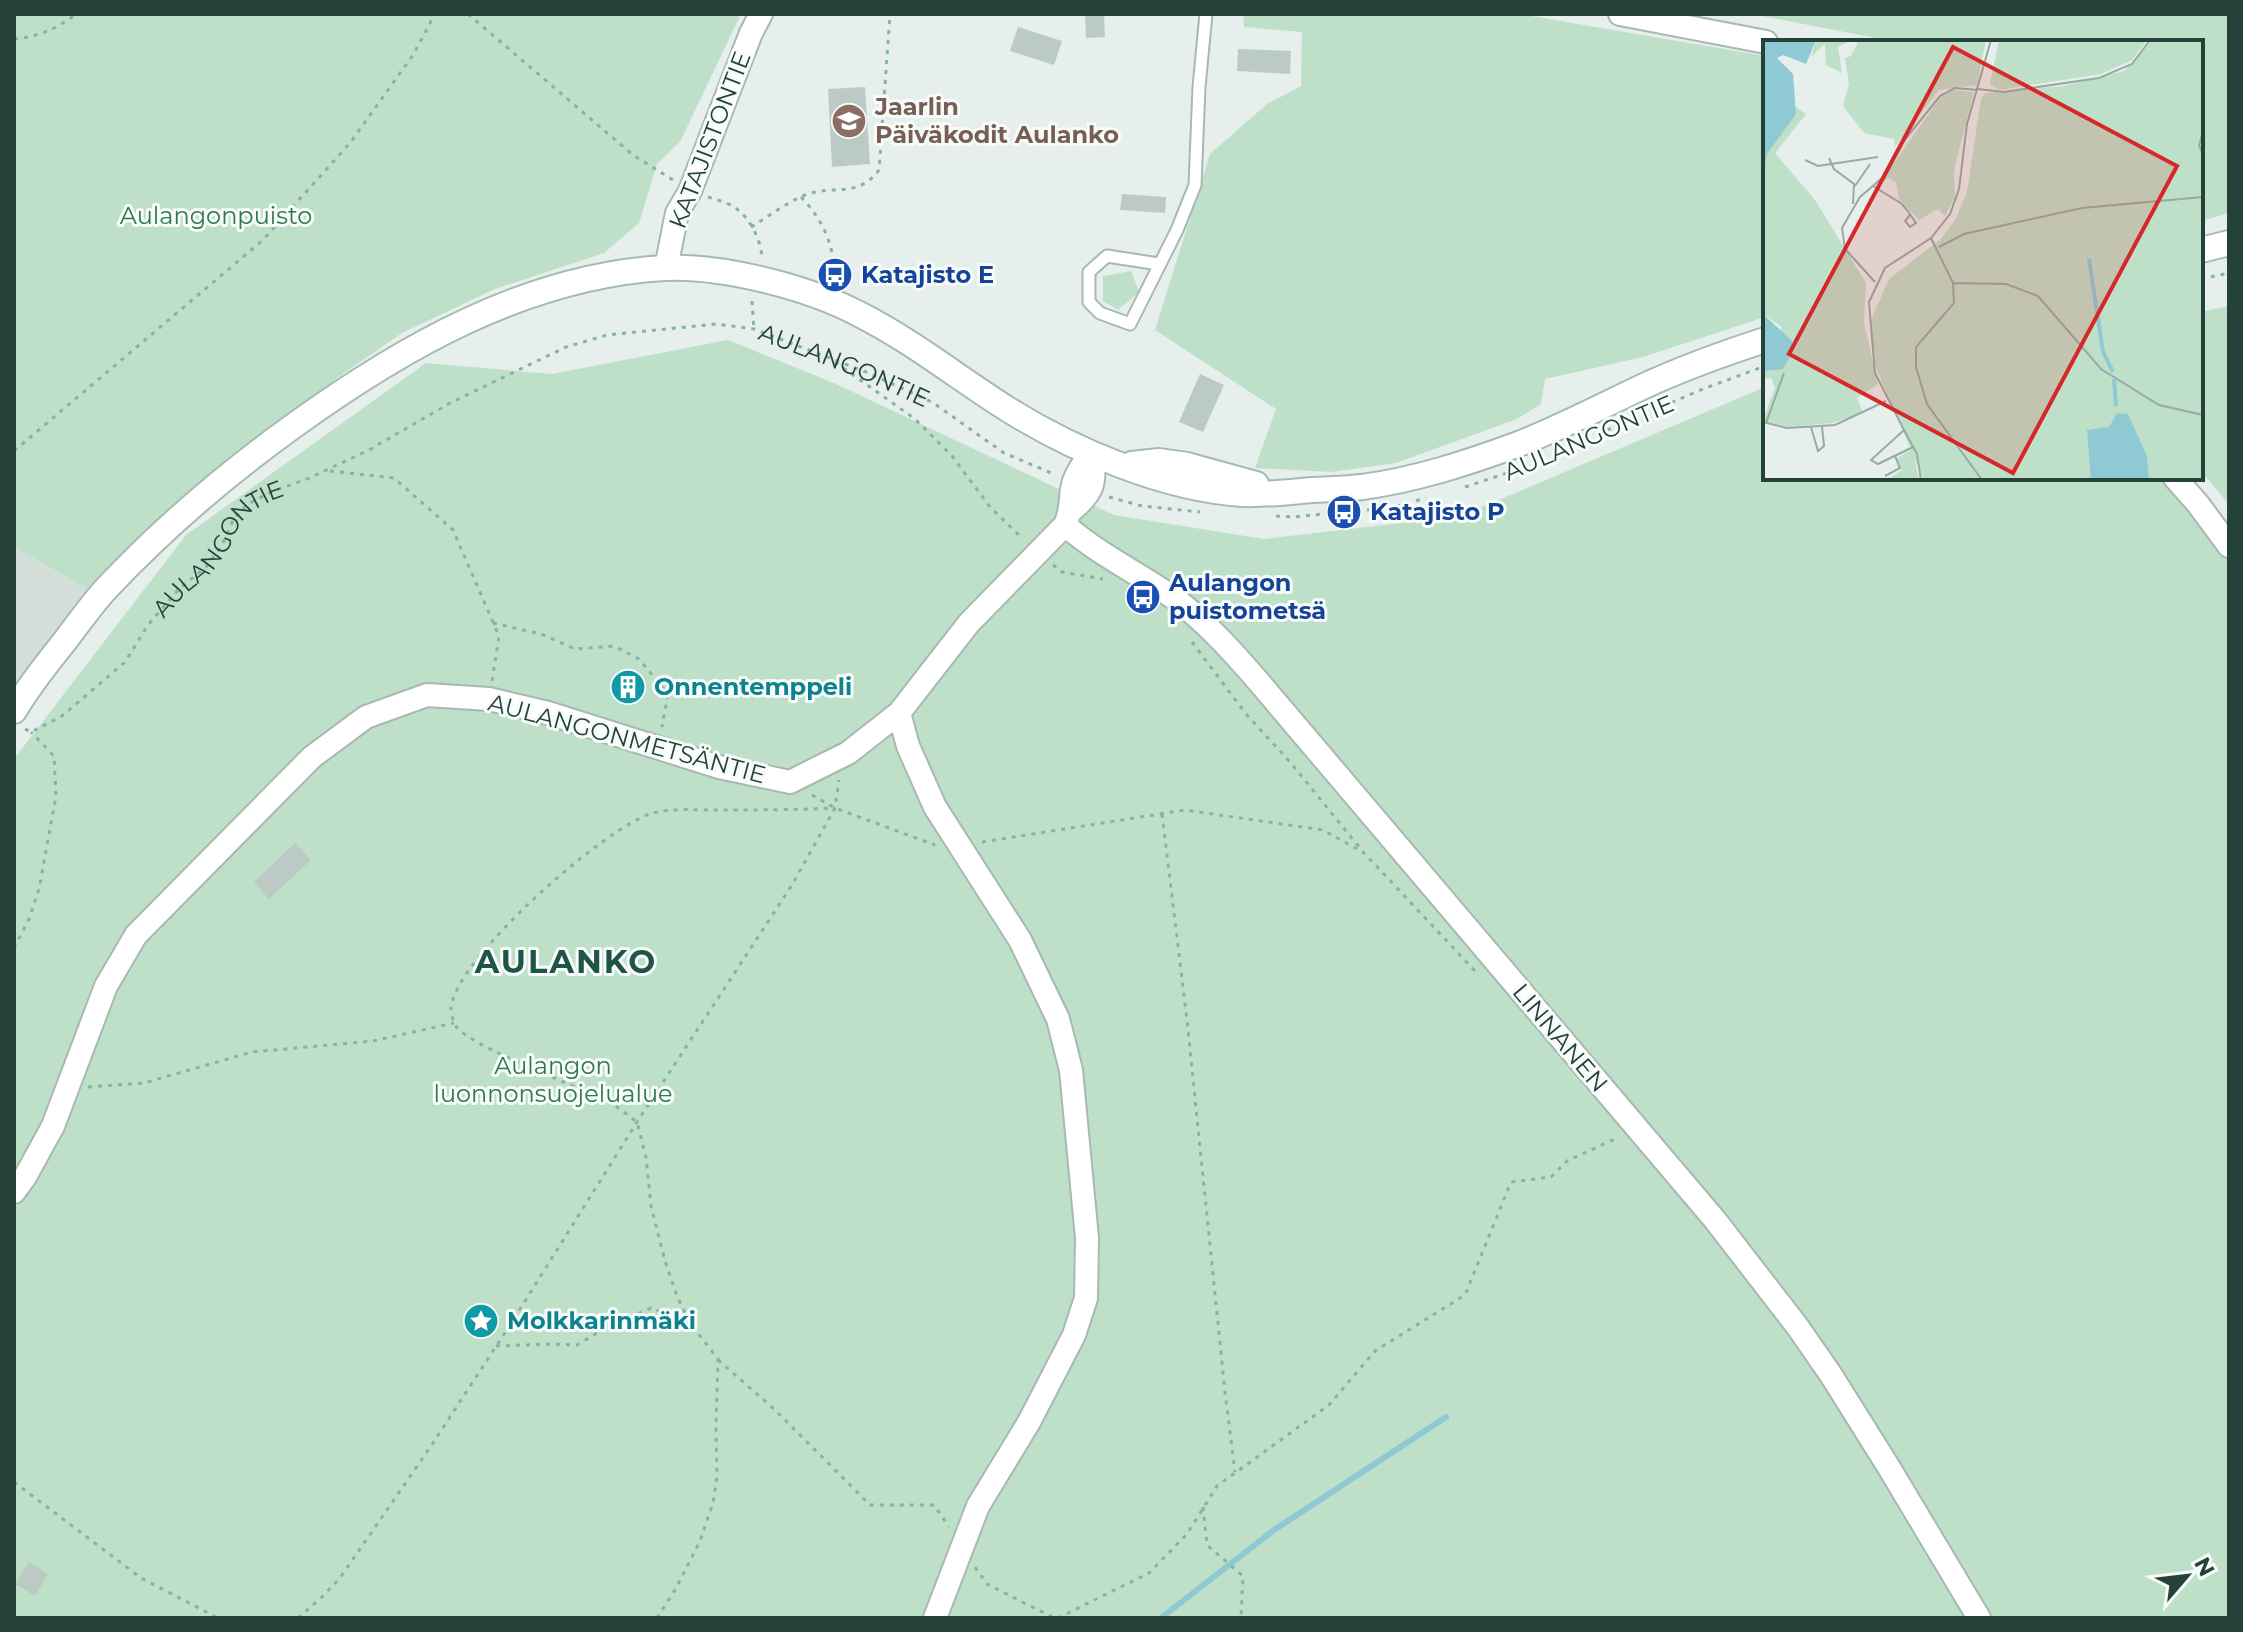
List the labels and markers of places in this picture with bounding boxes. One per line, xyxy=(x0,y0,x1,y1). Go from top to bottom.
place label: Jaarlin Päiväkodit Aulanko xyxy=(874,92,1119,149)
school or university icon: Jaarlin Päiväkodit Aulanko xyxy=(830,102,868,140)
bus stop icon: Katajisto E xyxy=(816,256,854,294)
place label: Katajisto E xyxy=(861,260,994,289)
bus stop icon: Katajisto P xyxy=(1325,493,1363,531)
place label: Katajisto P xyxy=(1370,497,1505,526)
place label: Aulangon puistometsä xyxy=(1168,568,1326,625)
bus stop icon: Aulangon puistometsä xyxy=(1124,578,1162,616)
building icon: Onnentemppeli xyxy=(609,668,647,706)
place label: Onnentemppeli xyxy=(654,672,852,701)
place icon: Molkkarinmäki xyxy=(462,1302,500,1340)
place label: Molkkarinmäki xyxy=(507,1306,696,1335)

